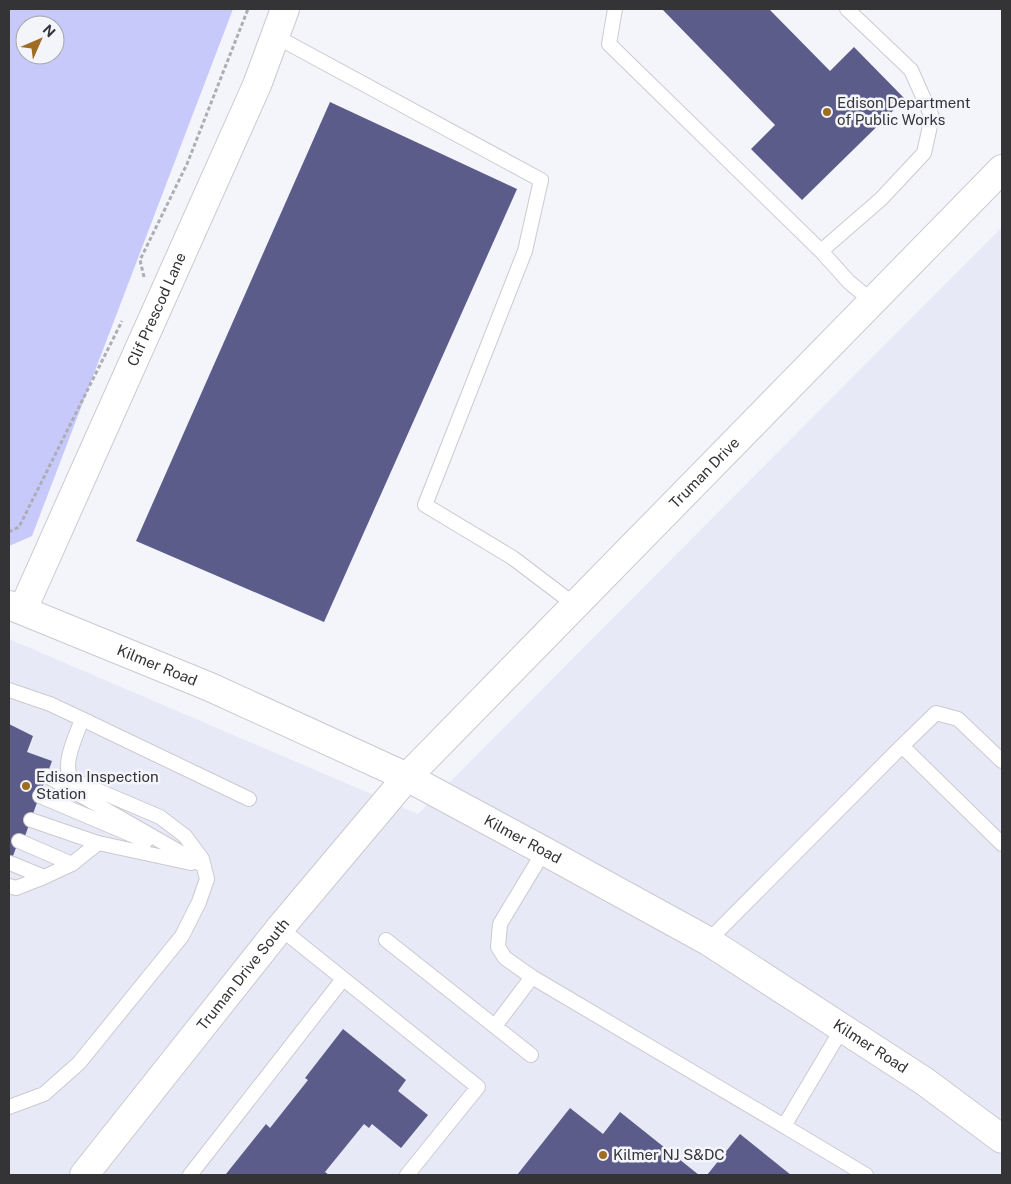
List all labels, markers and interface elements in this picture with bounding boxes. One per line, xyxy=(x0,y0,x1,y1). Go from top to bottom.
north arrow xyxy=(15,15,65,65)
text: N xyxy=(40,21,59,40)
place label: Edison Department of Public Works xyxy=(837,94,971,128)
marker: Edison Department of Public Works xyxy=(821,106,833,118)
street label: Clif Prescod Lane xyxy=(124,250,189,369)
street label: Truman Drive xyxy=(666,434,743,512)
street label: Kilmer Road xyxy=(115,641,200,689)
place label: Edison Inspection Station xyxy=(36,768,159,802)
marker: Edison Inspection Station xyxy=(20,780,32,792)
street label: Kilmer Road xyxy=(481,811,564,867)
street label: Truman Drive South xyxy=(193,915,292,1033)
street label: Kilmer Road xyxy=(830,1016,911,1076)
place label: Kilmer NJ S&DC xyxy=(613,1146,725,1163)
marker: Kilmer NJ S&DC xyxy=(597,1149,609,1161)

